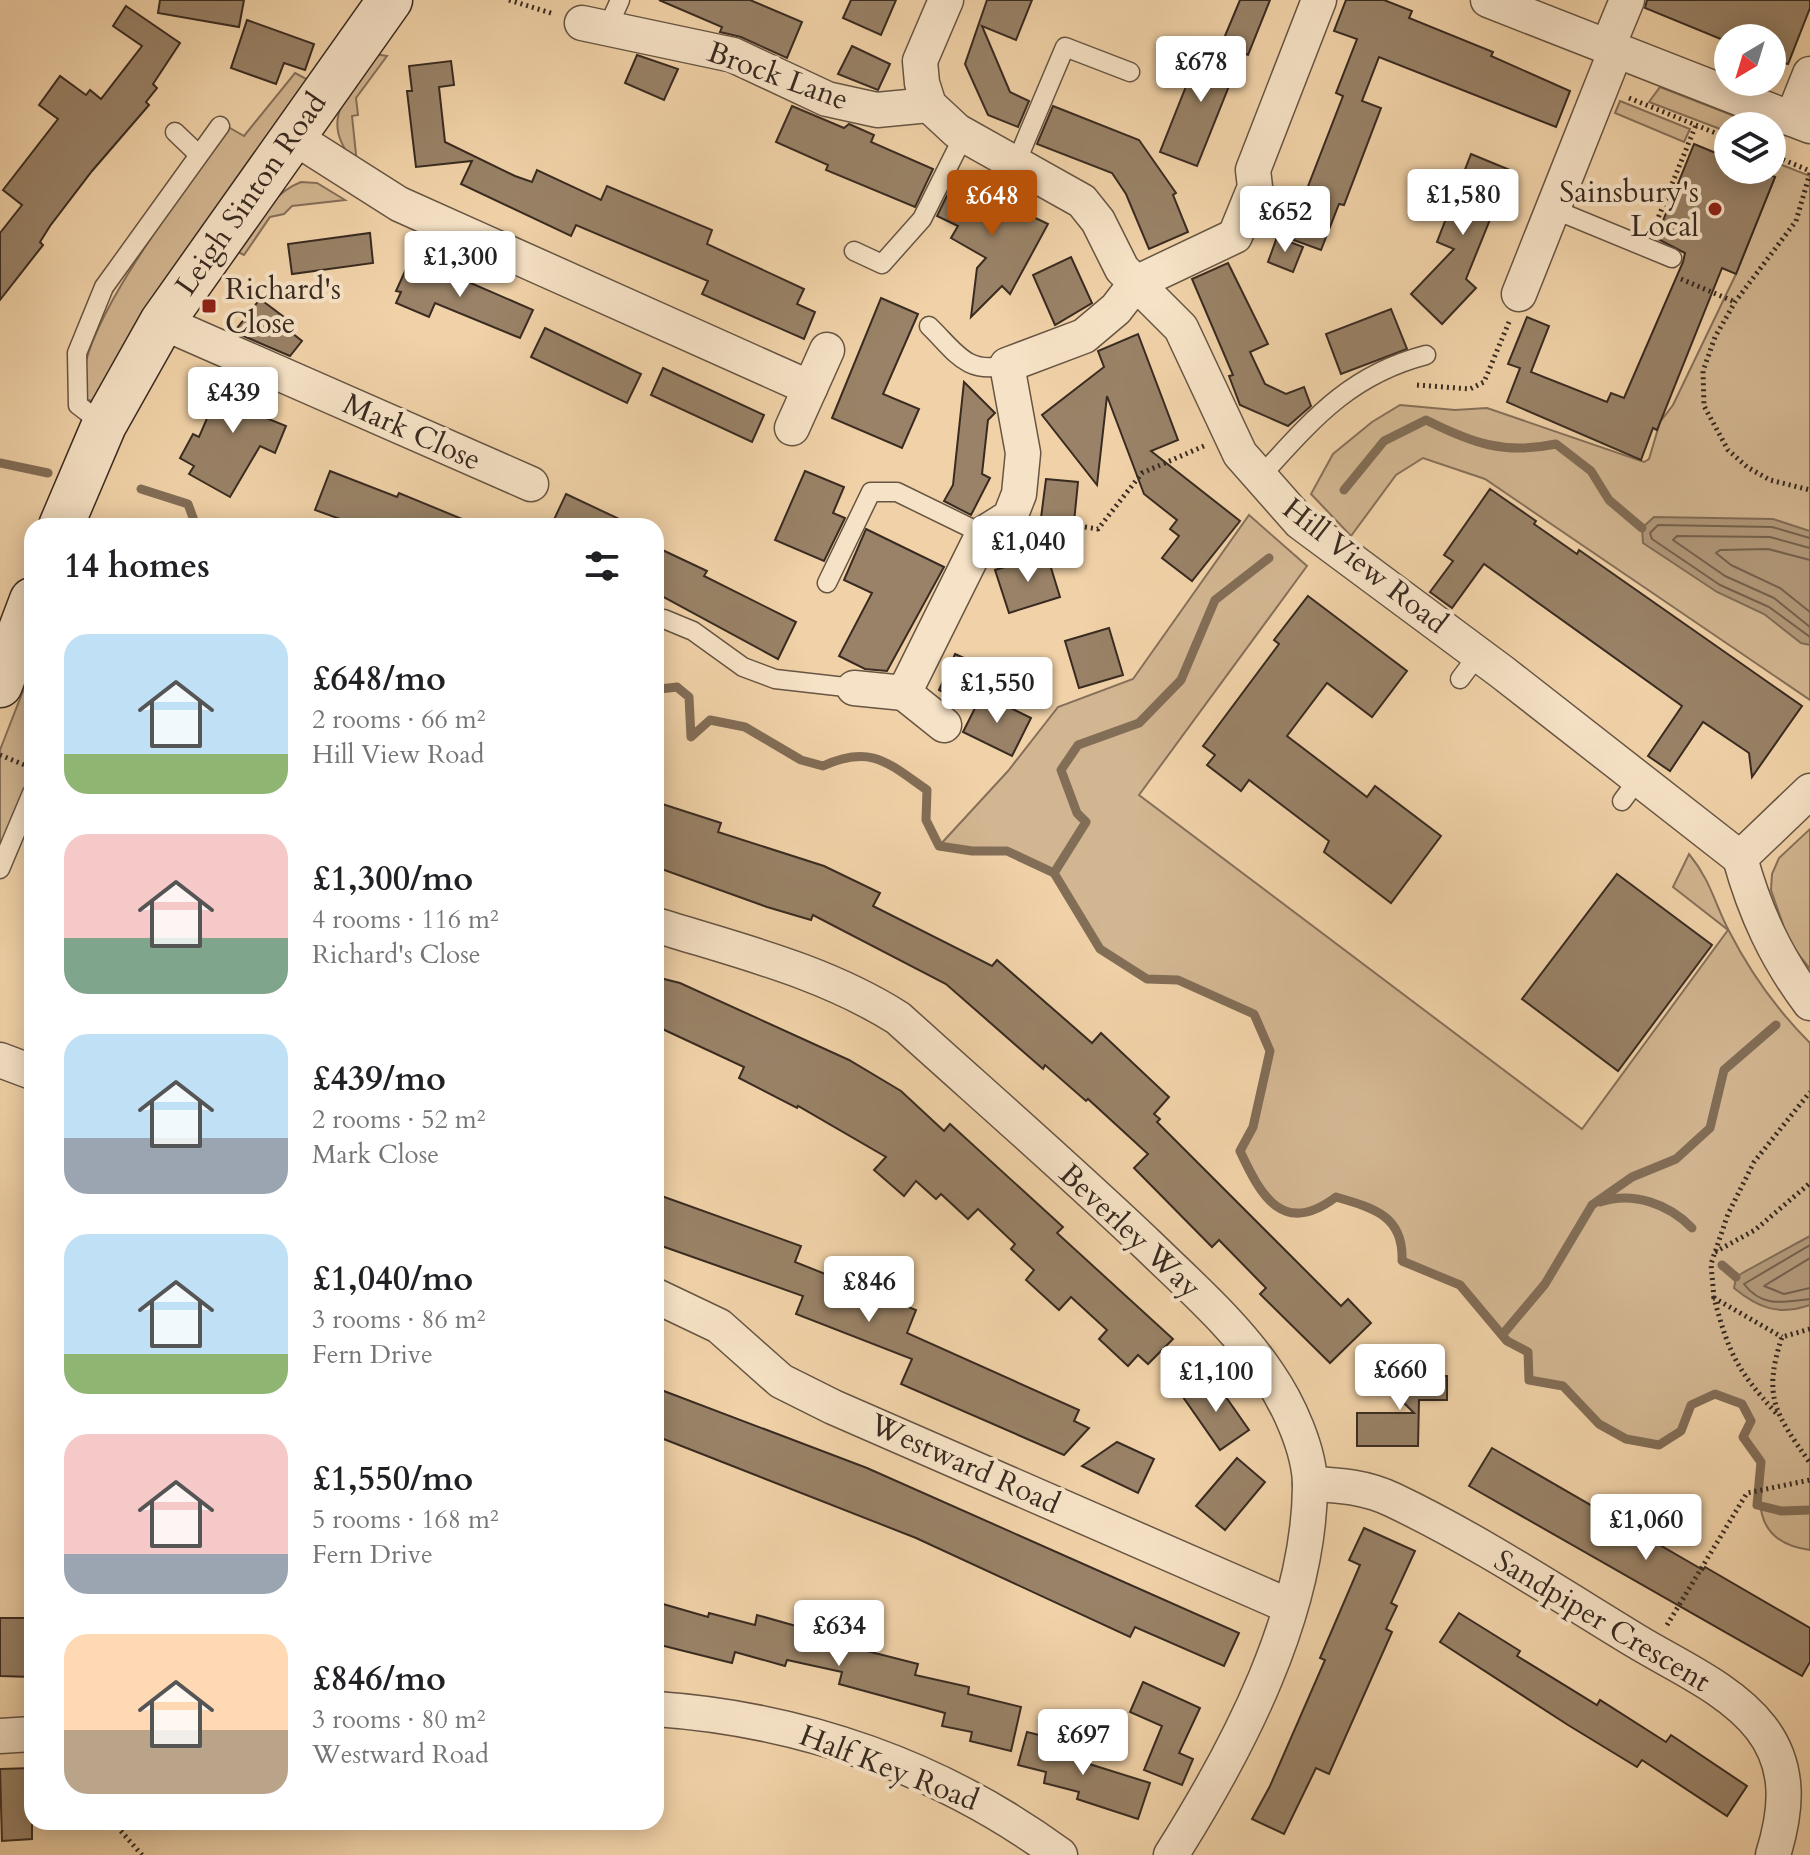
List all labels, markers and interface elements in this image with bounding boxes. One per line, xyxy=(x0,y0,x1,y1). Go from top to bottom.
north arrow xyxy=(1714,24,1786,96)
map controls xyxy=(1714,24,1786,184)
street label: Brock Lane xyxy=(702,32,854,120)
pin: £678 xyxy=(1154,36,1248,104)
text: £678 xyxy=(1174,44,1228,79)
street label: Leigh Sinton Road xyxy=(166,84,336,304)
button: layers xyxy=(1714,112,1786,184)
pin: £1,580 xyxy=(1398,169,1528,237)
pin: £648 xyxy=(945,170,1039,238)
place label: Sainsbury's Local xyxy=(1559,172,1699,247)
text: £1,580 xyxy=(1426,177,1500,212)
text: £648 xyxy=(965,178,1019,213)
pin: £652 xyxy=(1238,186,1332,254)
text: £652 xyxy=(1258,194,1312,229)
marker: Sainsbury's Local xyxy=(1706,200,1724,218)
pin: £1,300 xyxy=(395,231,525,299)
text: £1,300 xyxy=(423,239,497,274)
place label: Richard's Close xyxy=(225,269,341,344)
marker: Richard's Close xyxy=(200,297,218,315)
pin: £439 xyxy=(186,367,280,435)
text: £439 xyxy=(206,375,260,410)
street label: Mark Close xyxy=(337,383,487,481)
street label: Hill View Road xyxy=(1274,489,1456,643)
pin: £1,040 xyxy=(963,516,1093,584)
text: £1,040 xyxy=(991,524,1065,559)
text: 14 homes xyxy=(64,543,210,589)
icon: filters xyxy=(580,544,624,588)
text: £648/mo xyxy=(312,656,446,702)
pin: £1,550 xyxy=(932,657,1062,725)
text: £1,550 xyxy=(960,665,1034,700)
icon: home xyxy=(128,666,224,762)
text: 2 rooms · 66 m² xyxy=(312,702,485,737)
text: Hill View Road xyxy=(312,737,484,772)
text: £1,300/mo xyxy=(312,856,473,902)
icon: home xyxy=(128,866,224,962)
text: 4 rooms · 116 m² xyxy=(312,902,499,937)
text: Richard's Close xyxy=(312,937,481,972)
text: £439/mo xyxy=(312,1056,446,1102)
icon: home xyxy=(128,1066,224,1162)
text: 2 rooms · 52 m² xyxy=(312,1102,485,1137)
text: Mark Close xyxy=(312,1137,439,1172)
street label: Beverley Way xyxy=(1050,1154,1210,1308)
text: £1,040/mo xyxy=(312,1256,473,1302)
pin: £846 xyxy=(822,1256,916,1324)
text: £846 xyxy=(842,1264,896,1299)
icon: home xyxy=(128,1266,224,1362)
text: 3 rooms · 86 m² xyxy=(312,1302,485,1337)
text: Fern Drive xyxy=(312,1337,433,1372)
pin: £660 xyxy=(1353,1344,1447,1412)
pin: £1,100 xyxy=(1151,1346,1281,1414)
text: £660 xyxy=(1373,1352,1427,1387)
text: £1,100 xyxy=(1179,1354,1253,1389)
street label: Westward Road xyxy=(862,1403,1067,1524)
text: £1,550/mo xyxy=(312,1456,473,1502)
icon: home xyxy=(128,1466,224,1562)
pin: £1,060 xyxy=(1581,1494,1711,1562)
text: 5 rooms · 168 m² xyxy=(312,1502,499,1537)
text: £1,060 xyxy=(1609,1502,1683,1537)
text: Fern Drive xyxy=(312,1537,433,1572)
street label: Sandpiper Crescent xyxy=(1486,1540,1718,1702)
pin: £634 xyxy=(792,1600,886,1668)
text: £634 xyxy=(812,1608,866,1643)
text: £846/mo xyxy=(312,1656,446,1702)
icon: home xyxy=(128,1666,224,1762)
text: 3 rooms · 80 m² xyxy=(312,1702,485,1737)
pin: £697 xyxy=(1036,1709,1130,1777)
street label: Half Key Road xyxy=(794,1715,984,1821)
text: £697 xyxy=(1056,1717,1110,1752)
text: Westward Road xyxy=(312,1737,489,1772)

